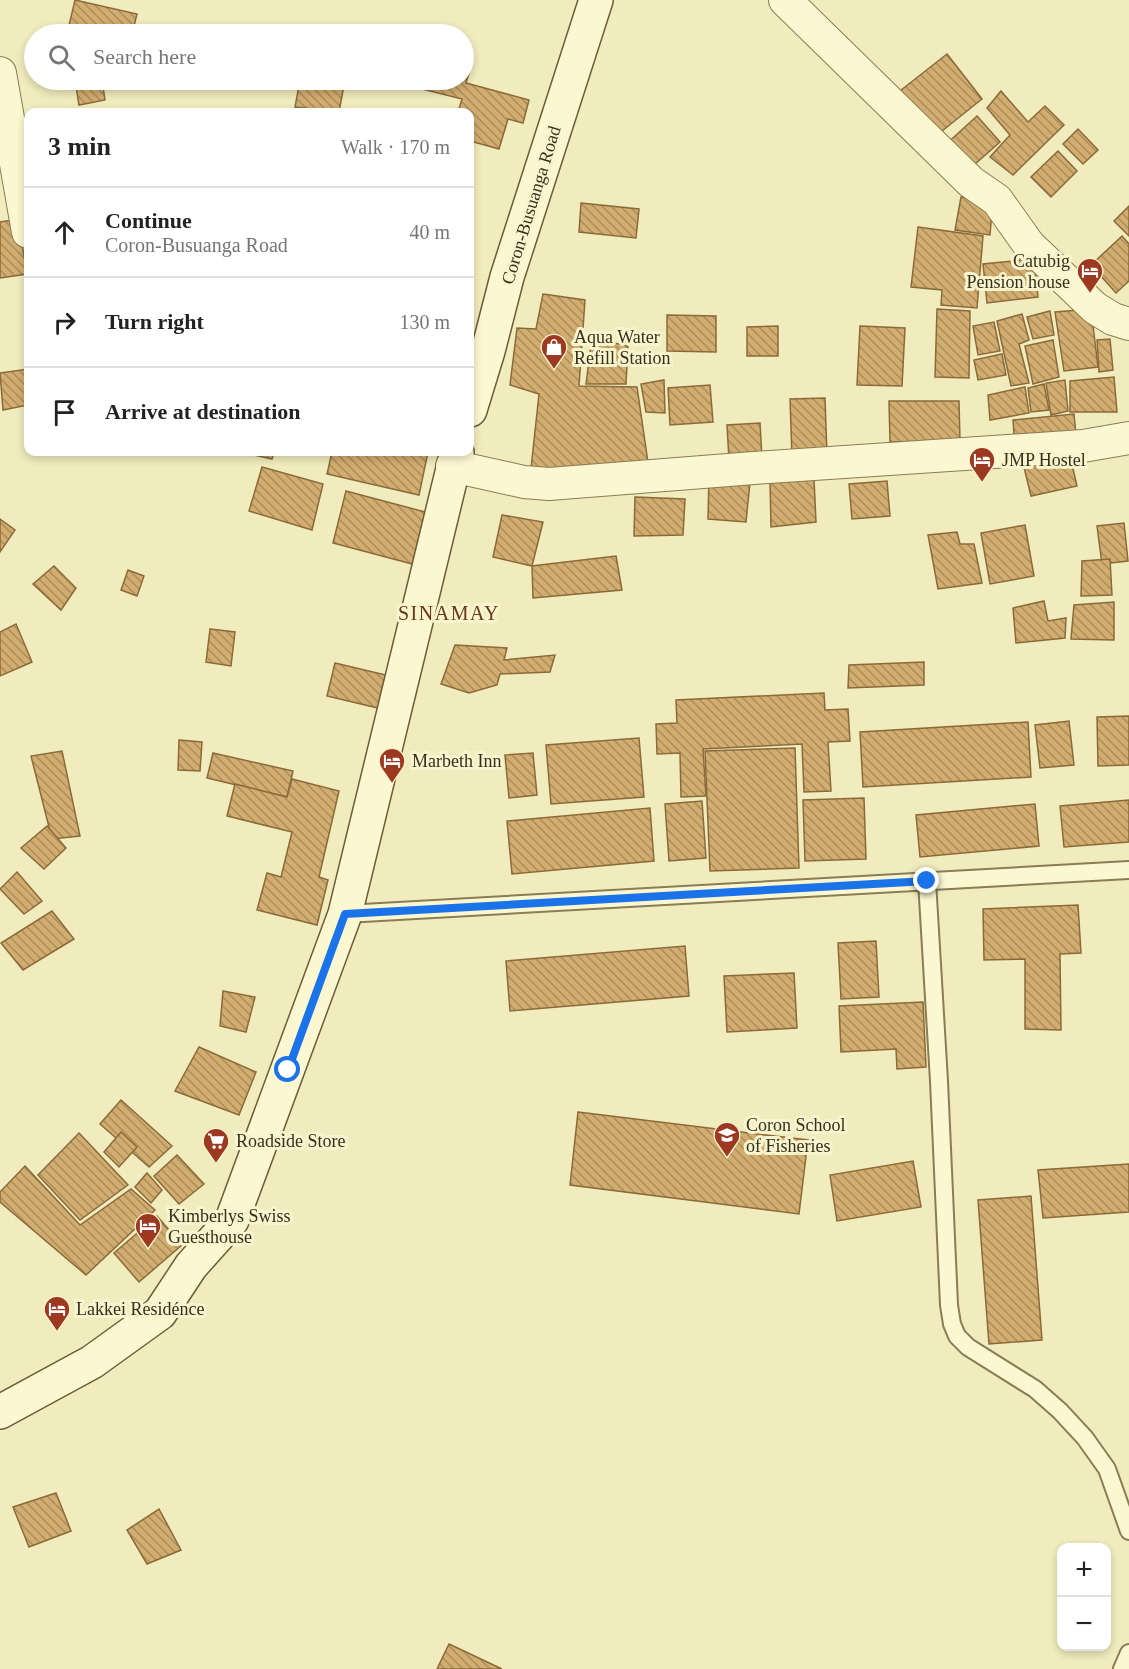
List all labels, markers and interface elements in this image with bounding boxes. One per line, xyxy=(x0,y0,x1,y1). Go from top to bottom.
search box xyxy=(24,24,474,90)
icon: search xyxy=(45,41,78,74)
text: Search here xyxy=(93,44,196,69)
street label: Coron-Busuanga Road xyxy=(497,123,565,287)
text: 3 min xyxy=(48,132,111,161)
text: Walk · 170 m xyxy=(341,136,450,158)
text: Continue xyxy=(105,208,192,233)
icon: ahead xyxy=(48,216,81,249)
text: 40 m xyxy=(409,221,450,243)
text: Coron-Busuanga Road xyxy=(105,234,288,256)
place label: Catubig Pension house xyxy=(967,251,1070,292)
hotel icon: Catubig Pension house xyxy=(1075,256,1105,294)
icon: right xyxy=(48,306,81,339)
text: Turn right xyxy=(105,309,204,334)
text: 130 m xyxy=(399,311,450,333)
place label: Aqua Water Refill Station xyxy=(574,327,671,368)
shop icon: Aqua Water Refill Station xyxy=(539,332,569,370)
icon: arrive xyxy=(48,396,81,429)
text: Arrive at destination xyxy=(105,399,301,424)
hotel icon: JMP Hostel xyxy=(967,445,997,483)
place label: JMP Hostel xyxy=(1002,450,1086,470)
district label: SINAMAY xyxy=(398,602,500,624)
hotel icon: Marbeth Inn xyxy=(377,746,407,784)
place label: Marbeth Inn xyxy=(412,751,501,771)
route end xyxy=(913,867,939,893)
route start xyxy=(274,1056,300,1082)
place label: Coron School of Fisheries xyxy=(746,1115,846,1156)
school or university icon: Coron School of Fisheries xyxy=(712,1120,742,1158)
supermarket icon: Roadside Store xyxy=(201,1126,231,1164)
place label: Roadside Store xyxy=(236,1131,346,1151)
place label: Kimberlys Swiss Guesthouse xyxy=(168,1206,291,1247)
hotel icon: Kimberlys Swiss Guesthouse xyxy=(133,1211,163,1249)
hotel icon: Lakkei Residénce xyxy=(42,1294,72,1332)
place label: Lakkei Residénce xyxy=(76,1299,204,1319)
map controls xyxy=(1057,1543,1111,1651)
button: + xyxy=(1057,1543,1111,1597)
button: − xyxy=(1057,1597,1111,1651)

